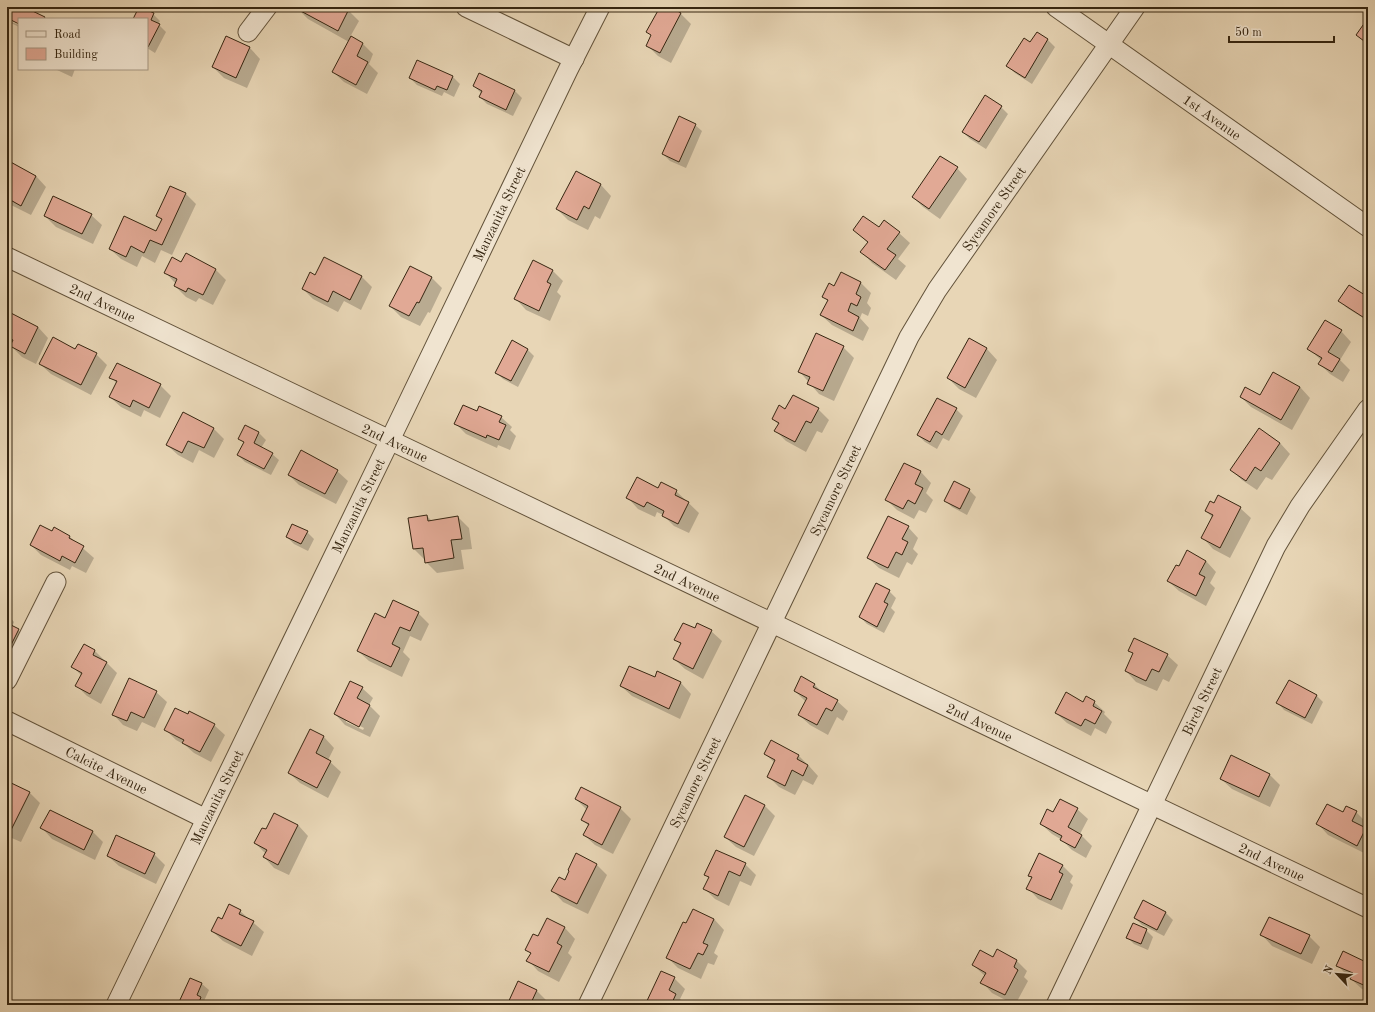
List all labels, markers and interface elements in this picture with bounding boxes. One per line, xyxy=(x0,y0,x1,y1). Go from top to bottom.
legend xyxy=(18,18,148,70)
scale bar xyxy=(1229,18,1334,44)
text: 50 m xyxy=(1235,26,1262,39)
text: Road xyxy=(54,29,81,41)
text: Building xyxy=(54,49,98,61)
street label: 1st Avenue xyxy=(1180,93,1243,143)
street label: Manzanita Street xyxy=(471,164,529,264)
street label: Sycamore Street xyxy=(960,164,1029,254)
street label: 2nd Avenue xyxy=(67,282,137,325)
street label: 2nd Avenue xyxy=(359,422,430,465)
street label: Sycamore Street xyxy=(808,443,864,539)
street label: Manzanita Street xyxy=(330,456,388,556)
street label: 2nd Avenue xyxy=(652,562,722,605)
street label: Birch Street xyxy=(1180,665,1225,738)
street label: 2nd Avenue xyxy=(944,701,1014,745)
street label: Sycamore Street xyxy=(668,735,724,831)
street label: Calcite Avenue xyxy=(63,745,150,797)
street label: Manzanita Street xyxy=(189,748,247,847)
street label: 2nd Avenue xyxy=(1236,841,1307,885)
north arrow xyxy=(1317,954,1357,994)
text: N xyxy=(1323,964,1336,976)

